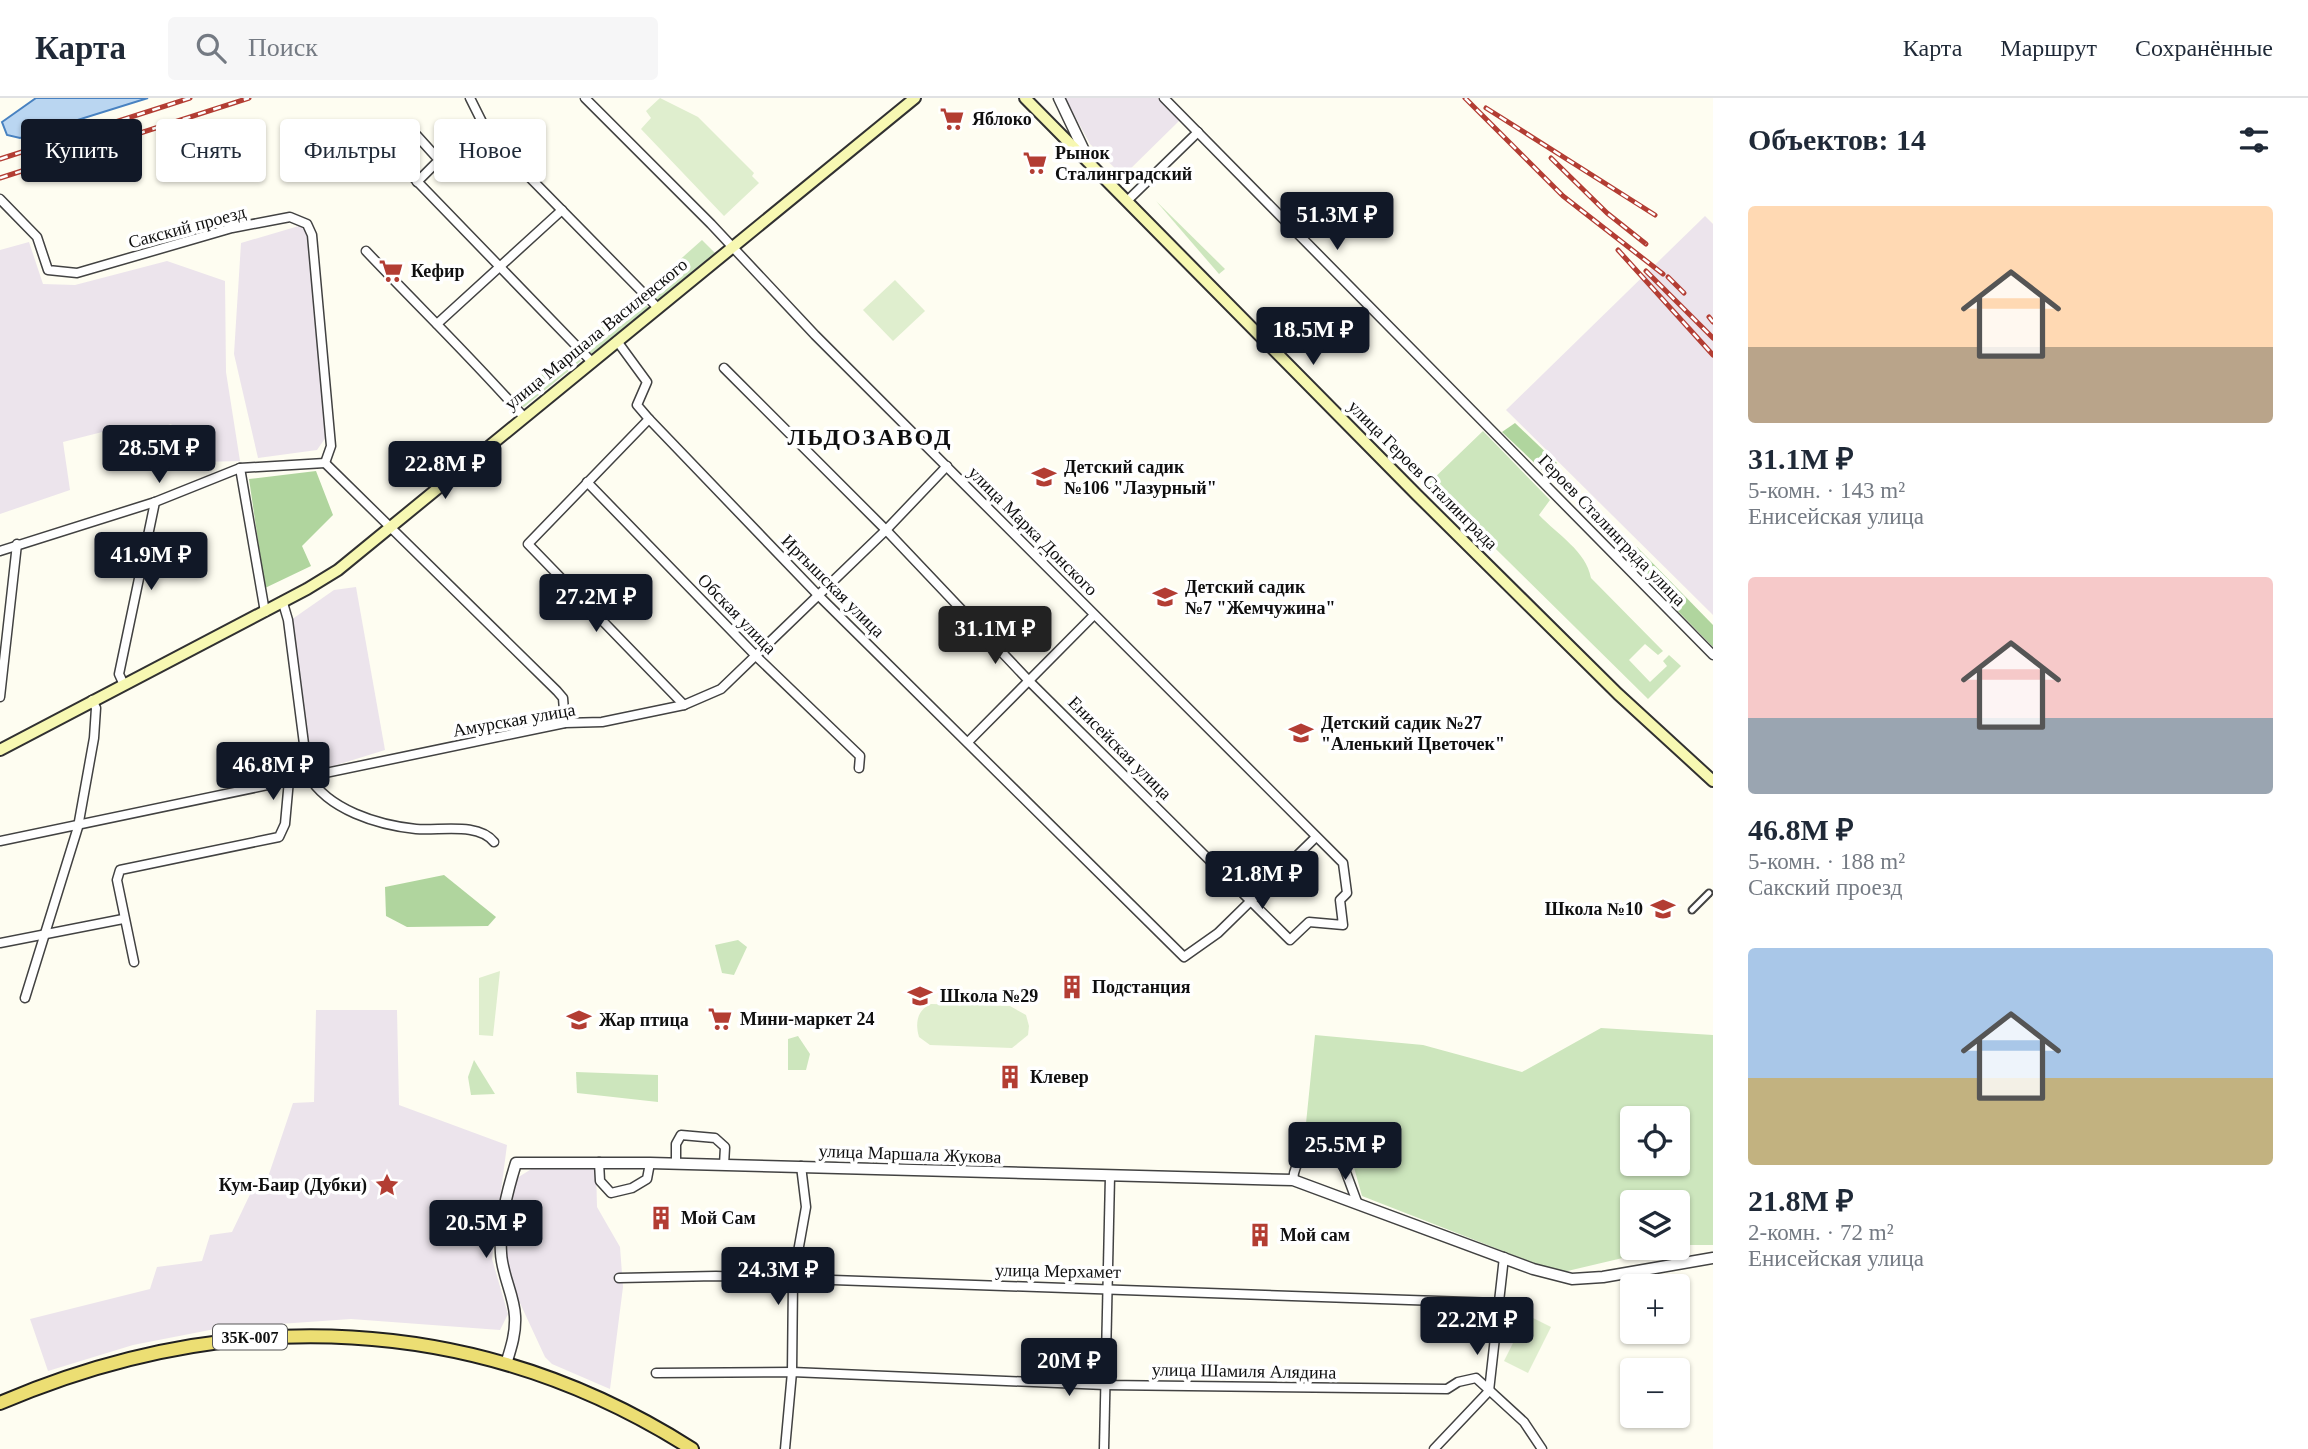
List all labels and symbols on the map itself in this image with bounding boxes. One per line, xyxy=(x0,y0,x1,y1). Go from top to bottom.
supermarket icon: Яблоко xyxy=(938,105,966,133)
place label: Яблоко xyxy=(972,109,1032,129)
place label: Рынок Сталинградский xyxy=(1055,143,1192,184)
supermarket icon: Рынок Сталинградский xyxy=(1021,149,1049,177)
pin: 51.3M ₽ xyxy=(1272,192,1402,252)
street label: Сакский проезд xyxy=(126,202,248,252)
street label: улица Маршала Василевского xyxy=(501,254,691,414)
supermarket icon: Кефир xyxy=(377,257,405,285)
place label: Кефир xyxy=(411,261,464,281)
pin: 18.5M ₽ xyxy=(1248,308,1378,367)
street label: улица Героев Сталинграда xyxy=(1344,396,1502,554)
district label: ЛЬДОЗАВОД xyxy=(787,424,953,450)
pin: 28.5M ₽ xyxy=(94,426,224,485)
pin: 22.8M ₽ xyxy=(380,442,510,501)
street label: Героев Сталинграда улица xyxy=(1534,450,1690,610)
place label: Детский садик №106 "Лазурный" xyxy=(1064,457,1217,498)
street label: улица Марка Донского xyxy=(964,462,1102,600)
school or university icon: Детский садик №106 "Лазурный" xyxy=(1030,463,1058,491)
street label: Иртышская улица xyxy=(777,530,889,642)
pin: 41.9M ₽ xyxy=(86,532,216,592)
street label: Обская улица xyxy=(694,570,780,658)
pin: 27.2M ₽ xyxy=(531,574,661,634)
place label: Детский садик №7 "Жемчужина" xyxy=(1185,577,1335,618)
school or university icon: Детский садик №7 "Жемчужина" xyxy=(1151,583,1179,611)
pin: 31.1M ₽ xyxy=(930,606,1060,666)
street label: Енисейская улица xyxy=(1064,692,1176,804)
street label: Амурская улица xyxy=(451,699,577,741)
place label: Детский садик №27 "Аленький Цветочек" xyxy=(1321,713,1505,754)
school or university icon: Детский садик №27 "Аленький Цветочек" xyxy=(1287,719,1315,747)
pin: 46.8M ₽ xyxy=(208,742,338,802)
pin: 21.8M ₽ xyxy=(1197,852,1327,911)
school or university icon: Школа №10 xyxy=(1649,895,1677,923)
place label: Школа №10 xyxy=(1545,899,1643,919)
building icon: Подстанция xyxy=(1058,973,1086,1001)
place label: Подстанция xyxy=(1092,977,1191,997)
school or university icon: Школа №29 xyxy=(906,982,934,1010)
place label: Школа №29 xyxy=(940,986,1038,1006)
supermarket icon: Мини-маркет 24 xyxy=(706,1005,734,1033)
school or university icon: Жар птица xyxy=(565,1006,593,1034)
place label: Мини-маркет 24 xyxy=(740,1009,875,1029)
place label: Жар птица xyxy=(599,1010,689,1030)
building icon: Клевер xyxy=(996,1063,1024,1091)
place label: Клевер xyxy=(1030,1067,1089,1087)
pin: 25.5M ₽ xyxy=(1280,1122,1410,1182)
street label: улица Маршала Жукова xyxy=(818,1141,1002,1167)
place icon: Кум-Баир (Дубки) xyxy=(373,1171,401,1199)
place label: Кум-Баир (Дубки) xyxy=(219,1175,367,1196)
pin: 20.5M ₽ xyxy=(421,1200,551,1260)
building icon: Мой Сам xyxy=(647,1204,675,1232)
place label: Мой Сам xyxy=(681,1208,756,1228)
building icon: Мой сам xyxy=(1246,1221,1274,1249)
place label: Мой сам xyxy=(1280,1225,1350,1245)
pin: 24.3M ₽ xyxy=(713,1248,843,1307)
street label: улица Мерхамет xyxy=(995,1260,1121,1282)
pin: 22.2M ₽ xyxy=(1412,1298,1542,1357)
road number: 35К-007 xyxy=(213,1324,287,1350)
pin: 20M ₽ xyxy=(1020,1338,1118,1398)
street label: улица Шамиля Алядина xyxy=(1152,1359,1336,1383)

